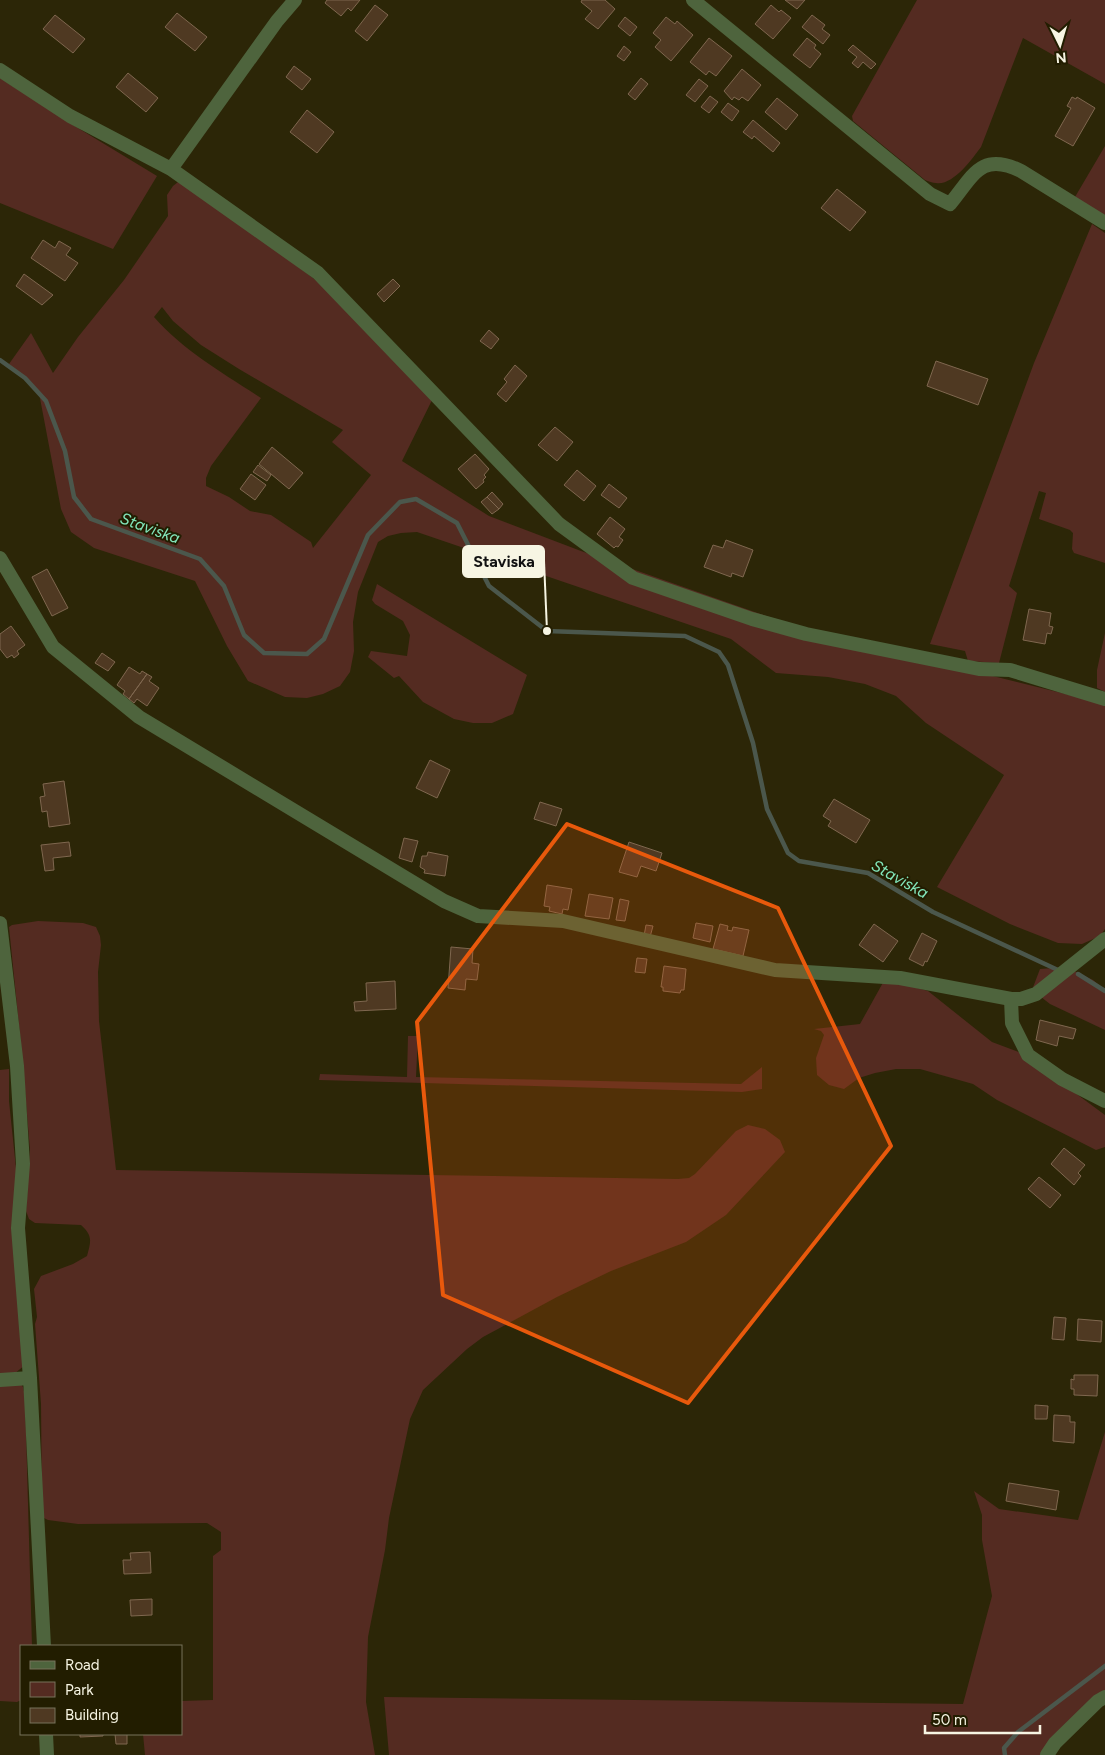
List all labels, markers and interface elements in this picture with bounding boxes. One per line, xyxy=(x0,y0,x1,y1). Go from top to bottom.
north arrow xyxy=(1035,20,1085,70)
text: N xyxy=(1055,49,1067,66)
water label: Staviska xyxy=(118,508,182,548)
callout: Staviska xyxy=(463,546,544,577)
text: Staviska xyxy=(473,552,535,571)
water label: Staviska xyxy=(868,856,932,902)
legend xyxy=(20,1645,182,1735)
text: Road xyxy=(65,1656,100,1674)
text: Park xyxy=(65,1681,94,1699)
scale bar xyxy=(925,1702,1040,1734)
text: Building xyxy=(65,1706,119,1724)
text: 50 m xyxy=(932,1711,967,1729)

